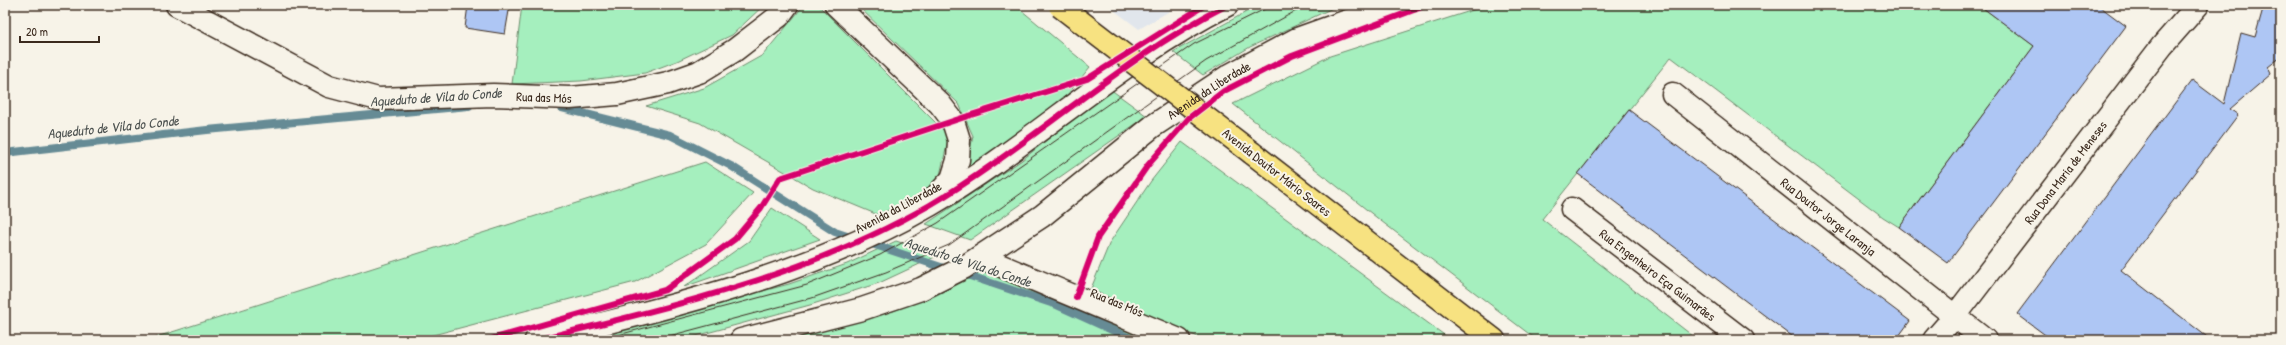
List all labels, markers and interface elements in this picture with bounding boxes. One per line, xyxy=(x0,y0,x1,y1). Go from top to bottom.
scale bar xyxy=(20,18,99,44)
text: 20 m xyxy=(26,23,48,40)
street label: Avenida da Liberdade xyxy=(1163,57,1254,123)
water label: Aqueduto de Vila do Conde xyxy=(370,82,504,112)
street label: Rua das Mós xyxy=(516,87,572,107)
water label: Aqueduto de Vila do Conde xyxy=(46,110,181,144)
street label: Rua Dona Maria de Meneses xyxy=(2020,117,2111,228)
street label: Avenida Doutor Mário Soares xyxy=(1219,124,1335,220)
street label: Rua Doutor Jorge Laranja xyxy=(1777,173,1880,260)
street label: Avenida da Liberdade xyxy=(852,177,944,237)
street label: Rua Engenheiro Eça Guimarães xyxy=(1596,224,1720,325)
water label: Aqueduto de Vila do Conde xyxy=(902,232,1035,292)
street label: Rua das Mós xyxy=(1088,283,1146,321)

